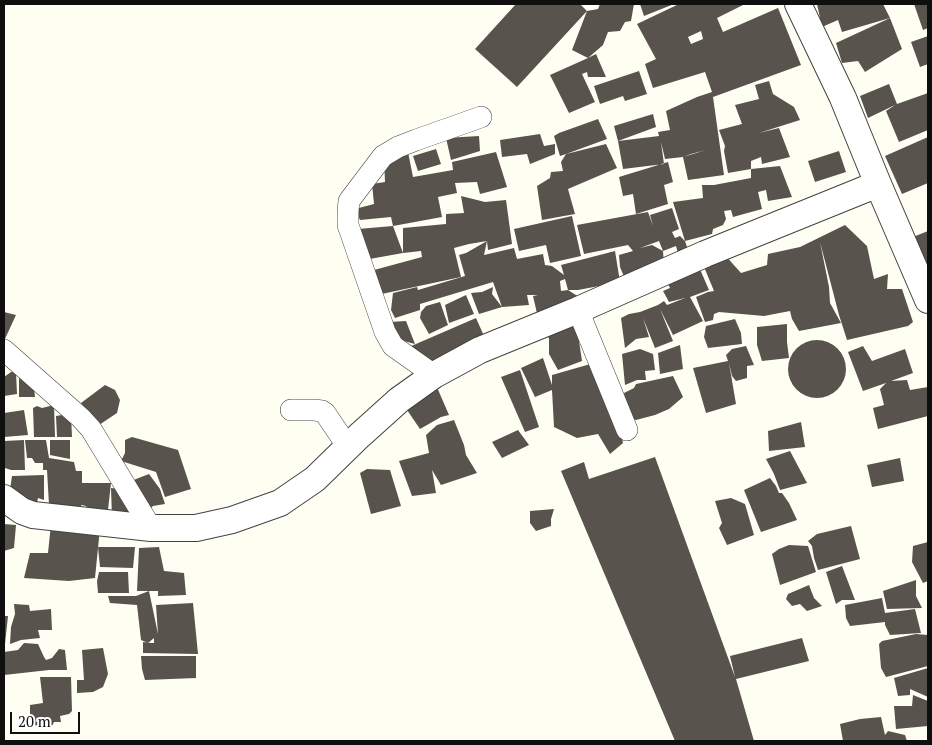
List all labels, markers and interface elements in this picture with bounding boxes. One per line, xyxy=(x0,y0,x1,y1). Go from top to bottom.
scale bar xyxy=(12,702,82,734)
text: 20 m xyxy=(18,711,51,731)

